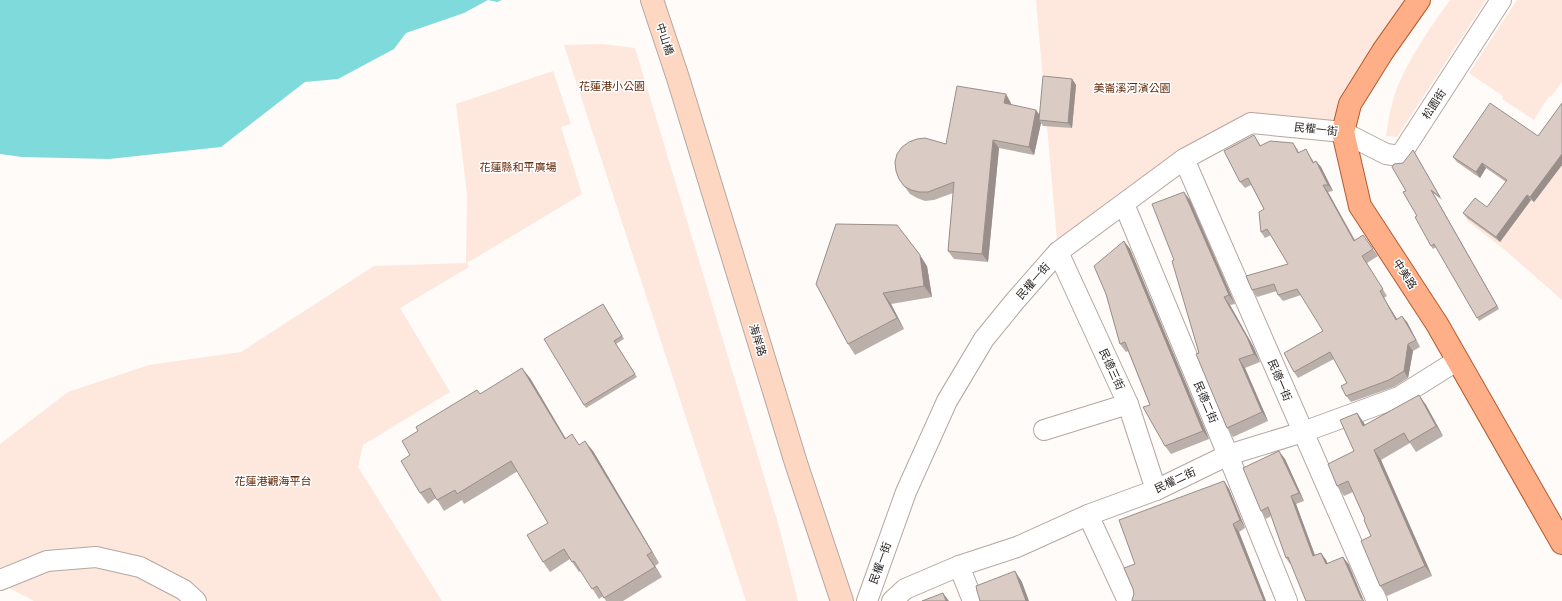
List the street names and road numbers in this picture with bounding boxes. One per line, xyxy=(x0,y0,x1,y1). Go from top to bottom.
street label: 中山橋 xyxy=(653,21,677,57)
street label: 松園街 xyxy=(1419,86,1449,122)
street label: 民權一街 xyxy=(1293,120,1339,138)
street label: 中美路 xyxy=(1390,256,1420,292)
street label: 民權一街 xyxy=(1013,260,1053,302)
street label: 海岸路 xyxy=(746,322,770,358)
street label: 民德三街 xyxy=(1096,346,1128,392)
street label: 民德一街 xyxy=(1265,357,1295,403)
street label: 民德二街 xyxy=(1191,379,1221,425)
street label: 民權二街 xyxy=(1152,464,1198,496)
street label: 民權一街 xyxy=(866,540,894,586)

